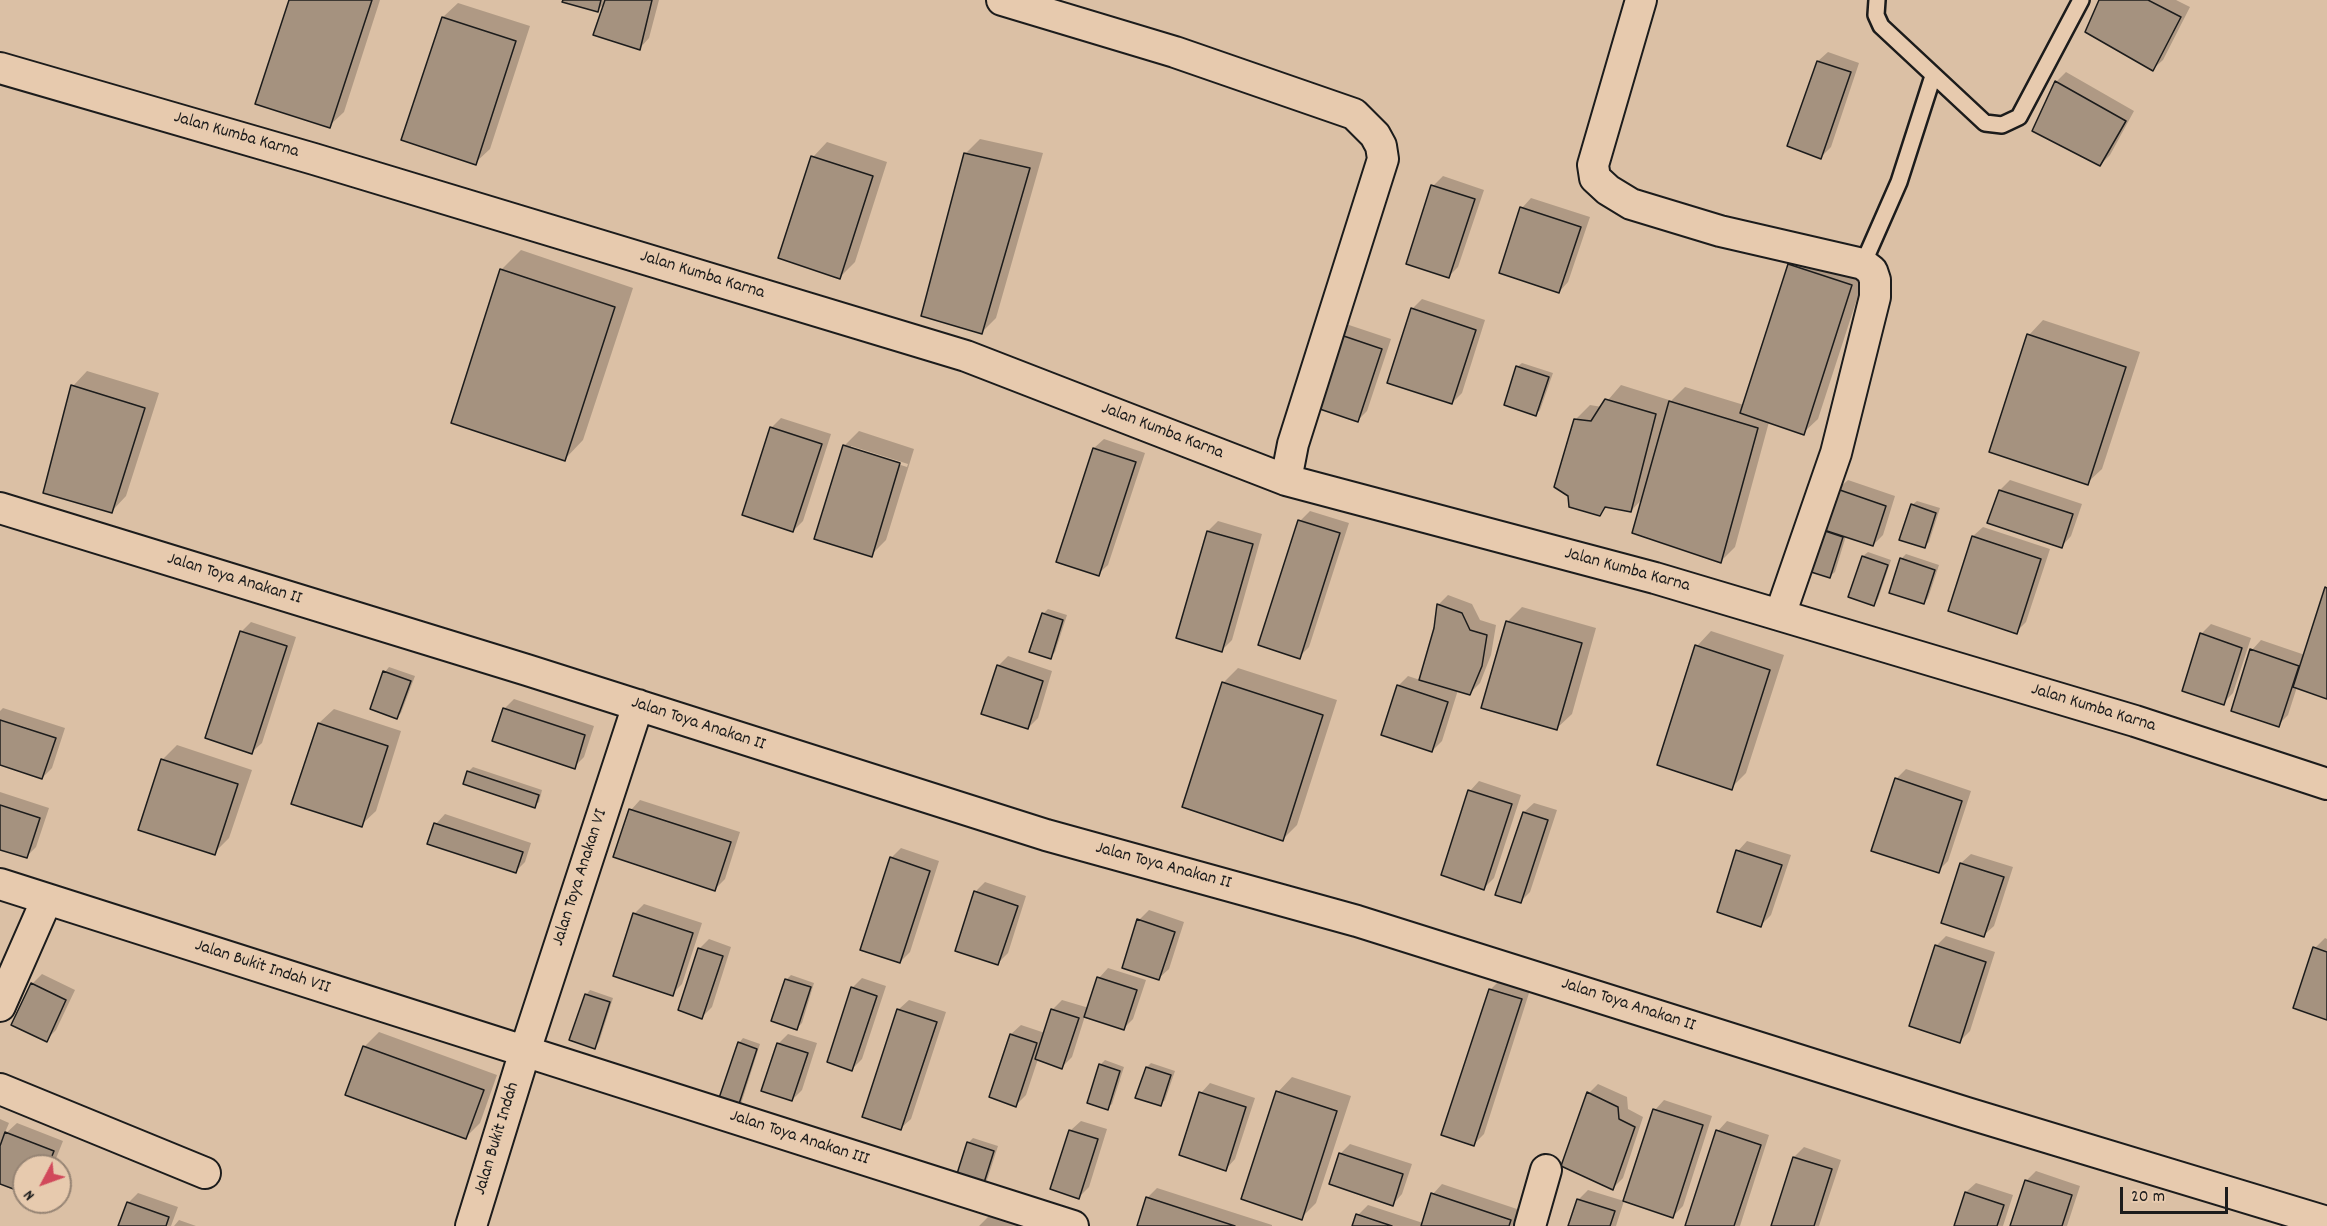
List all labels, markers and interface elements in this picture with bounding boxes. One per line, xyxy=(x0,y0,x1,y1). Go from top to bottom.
street label: Jalan Kumba Karna xyxy=(171,108,301,164)
street label: Jalan Kumba Karna xyxy=(637,247,767,305)
street label: Jalan Kumba Karna xyxy=(1098,399,1226,465)
street label: Jalan Kumba Karna xyxy=(1562,544,1692,598)
street label: Jalan Toya Anakan II xyxy=(164,549,304,611)
street label: Jalan Kumba Karna xyxy=(2028,680,2158,738)
street label: Jalan Toya Anakan II xyxy=(628,693,768,757)
street label: Jalan Toya Anakan VI xyxy=(549,807,613,949)
street label: Jalan Toya Anakan II xyxy=(1093,839,1233,895)
street label: Jalan Bukit Indah VII xyxy=(192,936,332,1000)
street label: Jalan Toya Anakan II xyxy=(1558,974,1698,1038)
street label: Jalan Bukit Indah xyxy=(471,1080,525,1198)
street label: Jalan Toya Anakan III xyxy=(727,1106,871,1172)
north arrow xyxy=(12,1154,72,1214)
scale bar xyxy=(2123,1175,2231,1213)
text: N xyxy=(18,1184,41,1205)
text: 20 m xyxy=(2131,1185,2165,1210)

